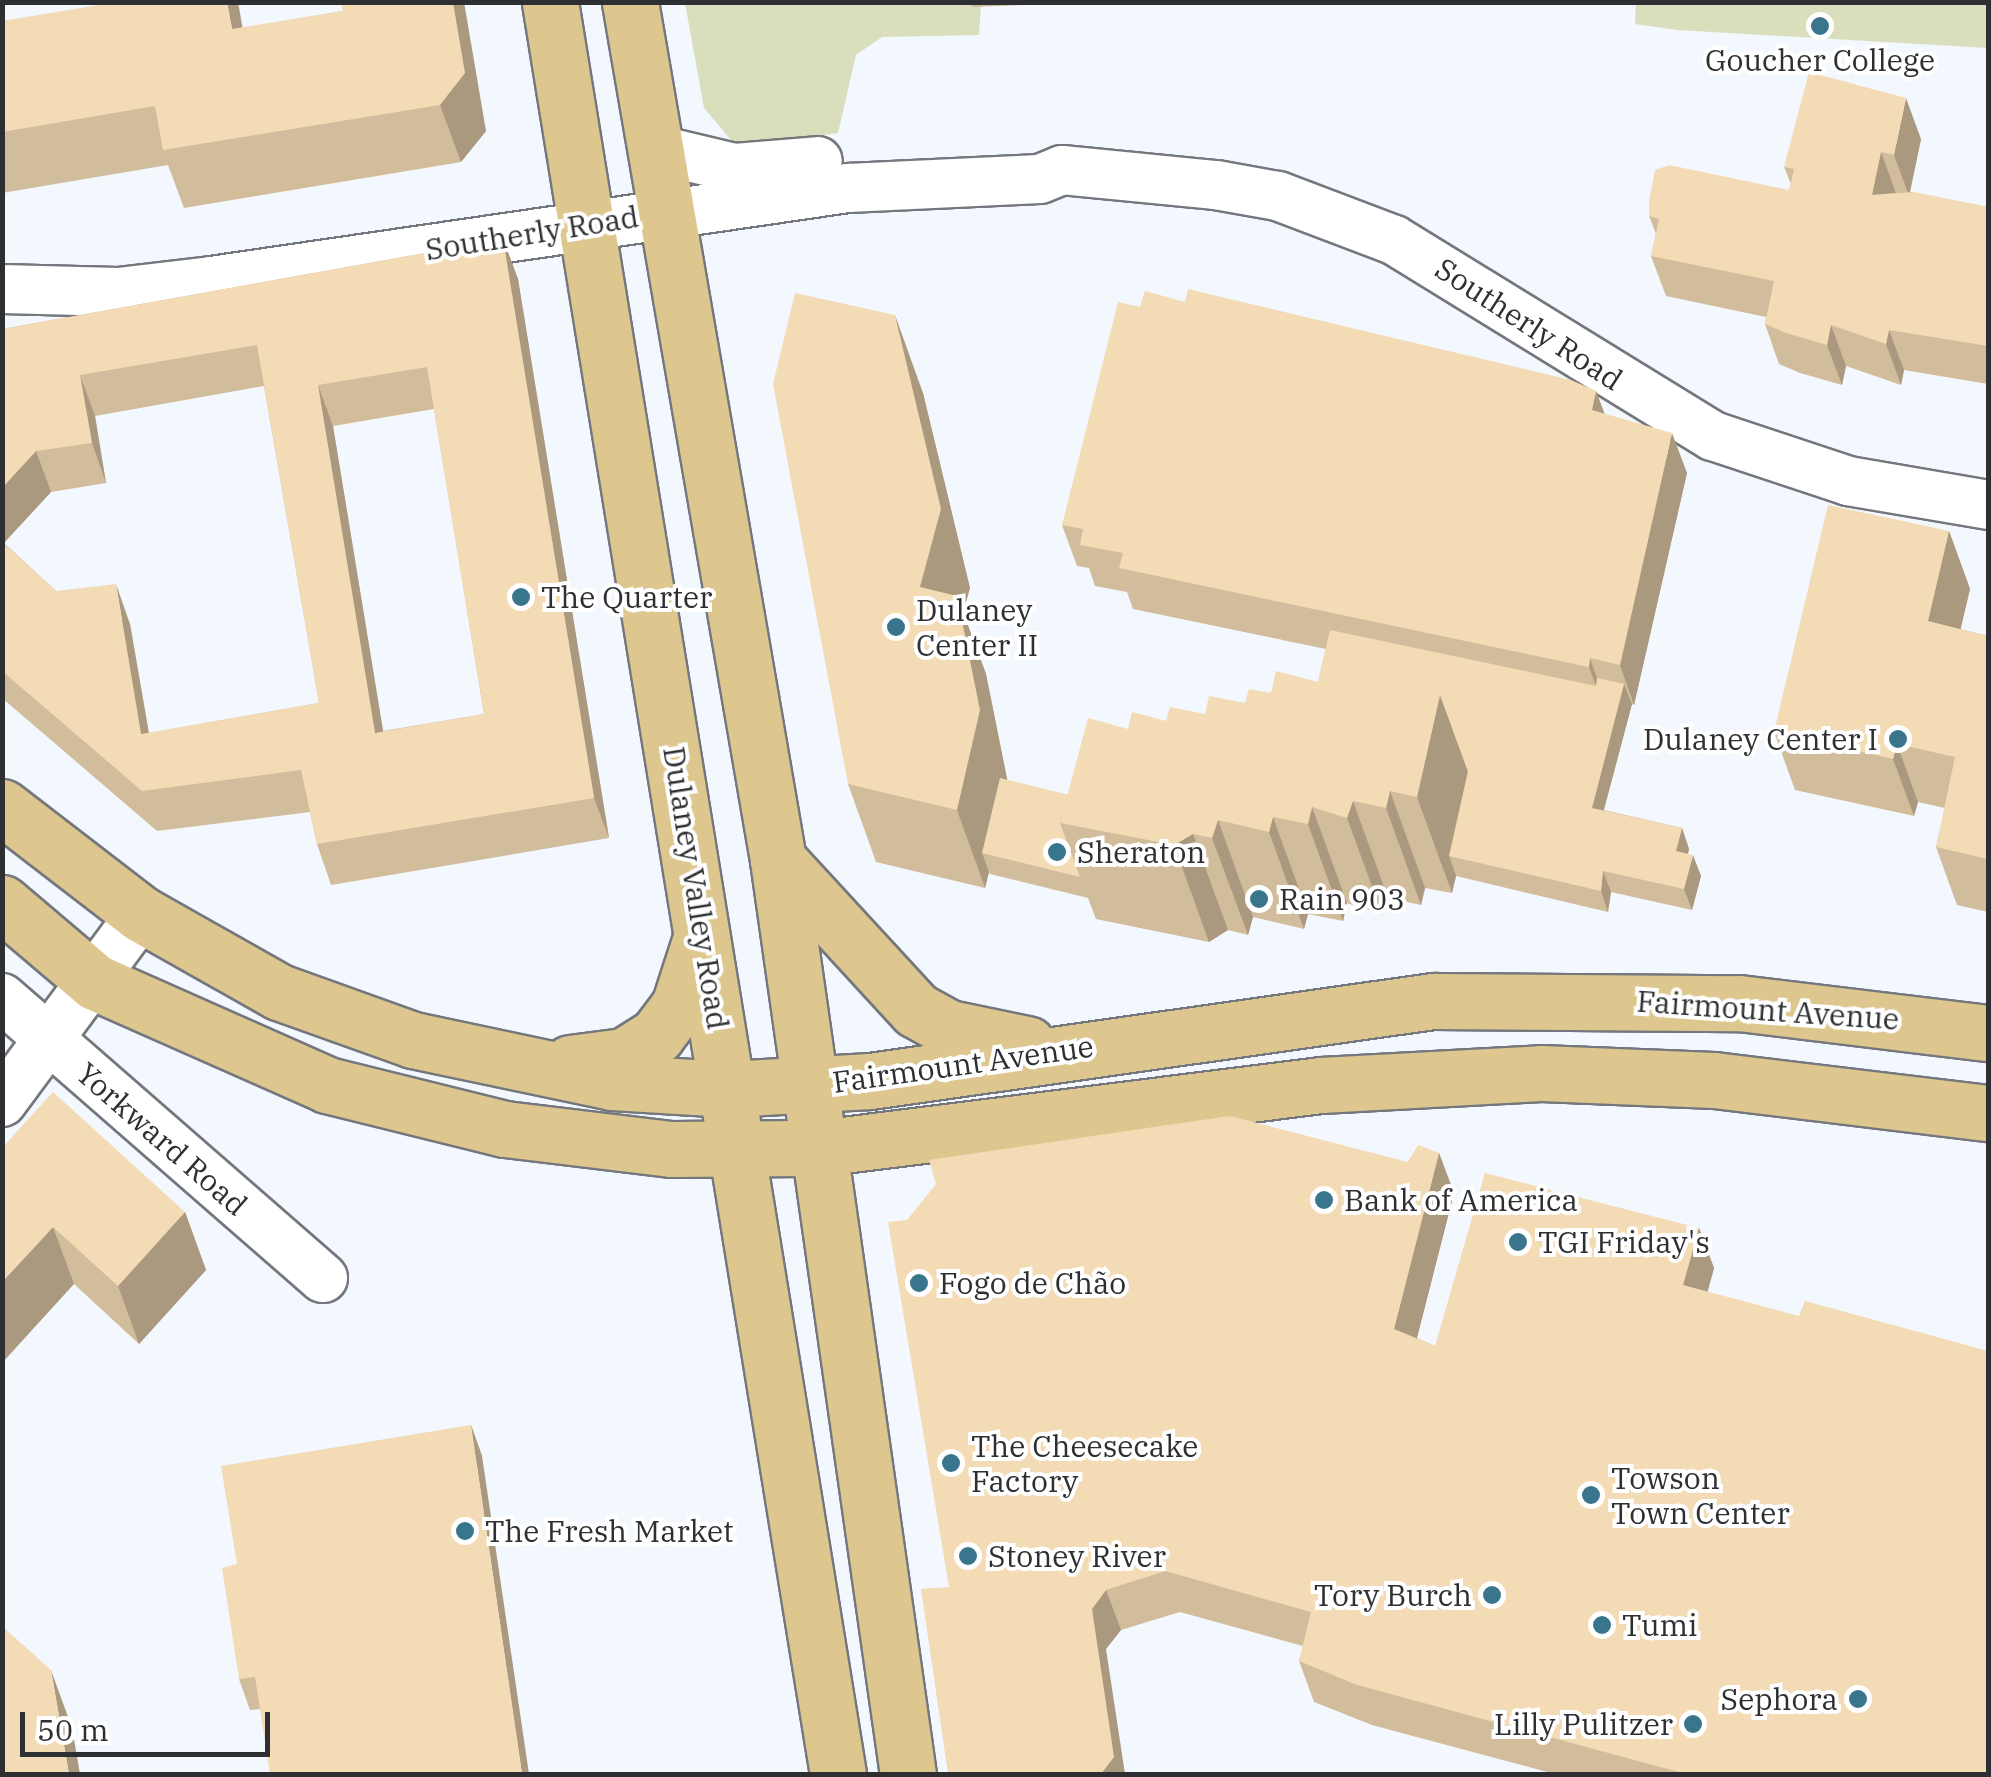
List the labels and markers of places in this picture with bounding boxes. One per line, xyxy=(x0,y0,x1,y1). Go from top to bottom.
marker: Goucher College xyxy=(1809,15,1831,37)
place label: Goucher College xyxy=(1705,42,1935,78)
place label: The Quarter xyxy=(541,579,712,615)
marker: The Quarter xyxy=(510,586,532,608)
place label: Dulaney Center II xyxy=(916,592,1038,662)
marker: Dulaney Center II xyxy=(885,616,907,638)
place label: Dulaney Center I xyxy=(1643,721,1878,757)
marker: Dulaney Center I xyxy=(1887,728,1909,750)
place label: Sheraton xyxy=(1077,834,1205,870)
marker: Sheraton xyxy=(1046,841,1068,863)
place label: Rain 903 xyxy=(1279,881,1405,917)
marker: Rain 903 xyxy=(1248,888,1270,910)
place label: Bank of America xyxy=(1344,1182,1578,1218)
marker: Bank of America xyxy=(1313,1189,1335,1211)
place label: TGI Friday's xyxy=(1538,1224,1710,1260)
marker: TGI Friday's xyxy=(1507,1231,1529,1253)
place label: Fogo de Chão xyxy=(939,1265,1126,1301)
marker: Fogo de Chão xyxy=(908,1272,930,1294)
place label: The Cheesecake Factory xyxy=(971,1428,1198,1498)
marker: The Cheesecake Factory xyxy=(940,1452,962,1474)
place label: Towson Town Center xyxy=(1611,1460,1790,1530)
marker: Towson Town Center xyxy=(1580,1484,1602,1506)
place label: The Fresh Market xyxy=(485,1513,734,1549)
marker: The Fresh Market xyxy=(454,1520,476,1542)
place label: Stoney River xyxy=(988,1538,1166,1574)
marker: Stoney River xyxy=(957,1545,979,1567)
place label: Tory Burch xyxy=(1314,1577,1472,1613)
marker: Tory Burch xyxy=(1481,1584,1503,1606)
place label: Tumi xyxy=(1622,1607,1698,1643)
marker: Tumi xyxy=(1591,1614,1613,1636)
place label: Sephora xyxy=(1721,1681,1838,1717)
marker: Sephora xyxy=(1847,1688,1869,1710)
place label: Lilly Pulitzer xyxy=(1494,1706,1673,1742)
marker: Lilly Pulitzer xyxy=(1682,1713,1704,1735)

